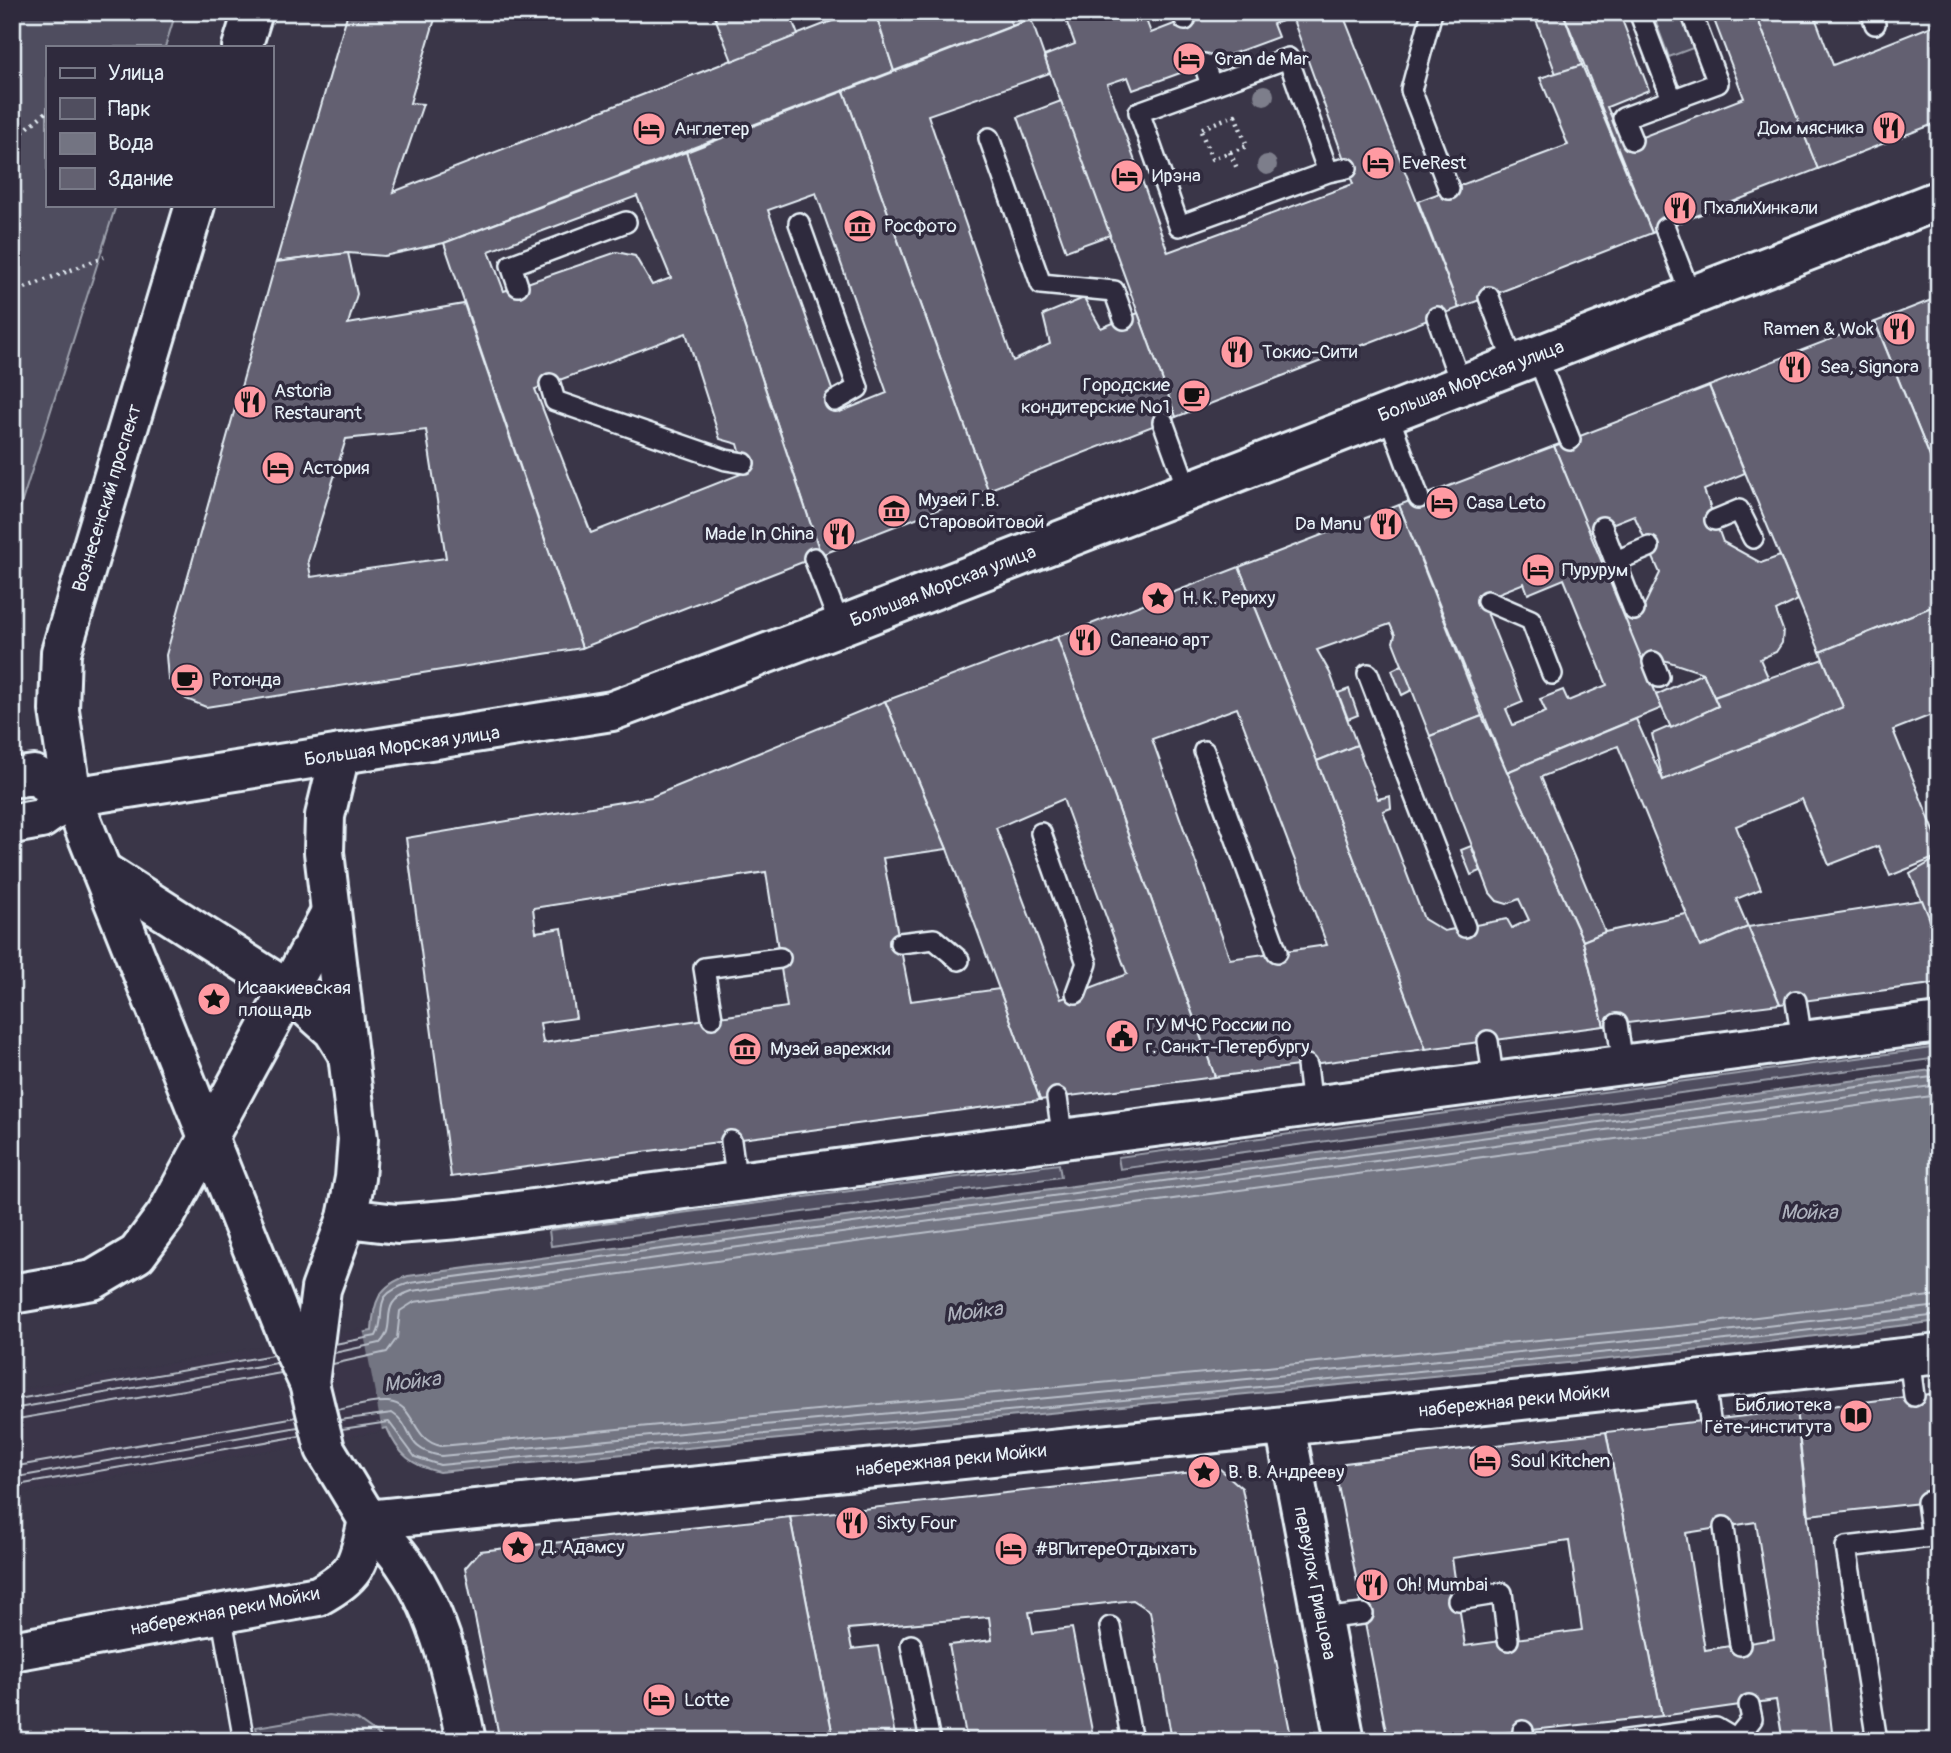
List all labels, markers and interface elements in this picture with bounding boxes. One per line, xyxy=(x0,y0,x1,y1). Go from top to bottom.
hotel icon: Gran de Mar xyxy=(1170,40,1208,78)
legend xyxy=(46,46,273,206)
place label: Gran de Mar xyxy=(1214,47,1309,71)
text: Улица xyxy=(108,60,164,87)
text: Парк xyxy=(108,96,151,123)
restaurant icon: Дом мясника xyxy=(1870,109,1908,147)
hotel icon: Англетер xyxy=(630,110,668,148)
place label: Дом мясника xyxy=(1757,116,1864,140)
place label: Англетер xyxy=(674,117,750,141)
text: Вода xyxy=(108,130,154,157)
hotel icon: EveRest xyxy=(1359,144,1397,182)
place label: EveRest xyxy=(1402,151,1467,175)
hotel icon: Ирэна xyxy=(1108,157,1146,195)
place label: Ирэна xyxy=(1152,164,1201,188)
text: Здание xyxy=(108,166,174,193)
restaurant icon: ПхалиХинкали xyxy=(1661,189,1699,227)
place label: ПхалиХинкали xyxy=(1704,196,1818,220)
museum icon: Росфото xyxy=(841,207,879,245)
place label: Росфото xyxy=(884,214,957,238)
restaurant icon: Ramen & Wok xyxy=(1880,310,1918,348)
place label: Ramen & Wok xyxy=(1763,317,1874,341)
restaurant icon: Токио-Сити xyxy=(1218,333,1256,371)
street label: Большая Морская улица xyxy=(1375,334,1567,428)
place label: Токио-Сити xyxy=(1262,340,1358,364)
restaurant icon: Sea, Signora xyxy=(1776,348,1814,386)
place label: Sea, Signora xyxy=(1820,355,1919,379)
place label: Городские кондитерские №1 xyxy=(1021,373,1171,419)
cafe icon: Городские кондитерские №1 xyxy=(1175,377,1213,415)
place label: Astoria Restaurant xyxy=(274,379,362,425)
restaurant icon: Astoria Restaurant xyxy=(231,383,269,421)
street label: Вознесенский проспект xyxy=(67,401,147,595)
hotel icon: Астория xyxy=(259,449,297,487)
place label: Астория xyxy=(302,456,370,480)
hotel icon: Casa Leto xyxy=(1423,484,1461,522)
place label: Музей Г.В. Старовойтовой xyxy=(918,488,1044,534)
place label: Casa Leto xyxy=(1466,491,1546,515)
museum icon: Музей Г.В. Старовойтовой xyxy=(875,492,913,530)
restaurant icon: Da Manu xyxy=(1367,505,1405,543)
place label: Da Manu xyxy=(1295,512,1362,536)
restaurant icon: Made In China xyxy=(820,515,858,553)
place label: Made In China xyxy=(705,522,814,546)
street label: Большая Морская улица xyxy=(847,539,1039,633)
hotel icon: Пурурум xyxy=(1519,551,1557,589)
place label: Пурурум xyxy=(1562,558,1628,582)
place icon: Н. К. Рериху xyxy=(1139,579,1177,617)
place label: Н. К. Рериху xyxy=(1182,586,1275,610)
restaurant icon: Сапеано арт xyxy=(1066,621,1104,659)
place label: Сапеано арт xyxy=(1110,628,1210,652)
cafe icon: Ротонда xyxy=(168,661,206,699)
place label: Ротонда xyxy=(212,668,281,692)
street label: Большая Морская улица xyxy=(303,720,501,772)
place label: Исаакиевская площадь xyxy=(238,976,351,1022)
place icon: Исаакиевская площадь xyxy=(195,980,233,1018)
place label: ГУ МЧС России по г. Санкт-Петербургу xyxy=(1146,1013,1309,1059)
public building icon: ГУ МЧС России по г. Санкт-Петербургу xyxy=(1103,1017,1141,1055)
museum icon: Музей варежки xyxy=(726,1030,764,1068)
place label: Музей варежки xyxy=(770,1037,891,1061)
water label: Мойка xyxy=(1780,1199,1839,1226)
water label: Мойка xyxy=(944,1295,1005,1329)
water label: Мойка xyxy=(382,1365,443,1399)
street label: набережная реки Мойки xyxy=(1417,1379,1611,1423)
place label: Библиотека Гёте-института xyxy=(1704,1393,1832,1439)
library icon: Библиотека Гёте-института xyxy=(1837,1397,1875,1435)
street label: набережная реки Мойки xyxy=(854,1438,1048,1482)
hotel icon: Soul Kitchen xyxy=(1466,1442,1504,1480)
place label: Soul Kitchen xyxy=(1510,1449,1610,1473)
place icon: В. В. Андрееву xyxy=(1185,1453,1223,1491)
place label: В. В. Андрееву xyxy=(1228,1460,1344,1484)
restaurant icon: Sixty Four xyxy=(833,1504,871,1542)
street label: переулок Гривцова xyxy=(1288,1504,1342,1662)
place label: Sixty Four xyxy=(876,1511,957,1535)
place icon: Д. Адамсу xyxy=(499,1528,537,1566)
hotel icon: #ВПитереОтдыхать xyxy=(992,1530,1030,1568)
place label: Д. Адамсу xyxy=(541,1535,625,1559)
place label: #ВПитереОтдыхать xyxy=(1035,1537,1197,1561)
restaurant icon: Oh! Mumbai xyxy=(1353,1566,1391,1604)
place label: Oh! Mumbai xyxy=(1396,1573,1488,1597)
street label: набережная реки Мойки xyxy=(129,1581,322,1641)
hotel icon: Lotte xyxy=(640,1681,678,1719)
place label: Lotte xyxy=(684,1688,730,1712)

